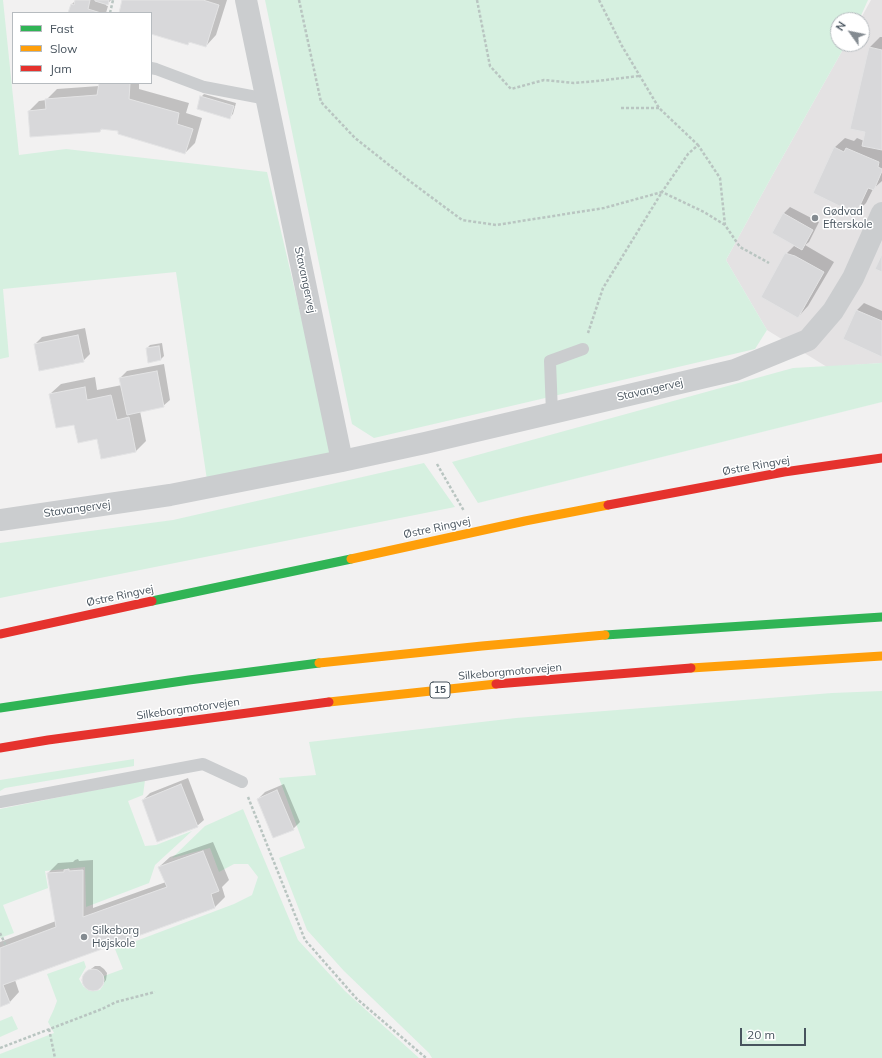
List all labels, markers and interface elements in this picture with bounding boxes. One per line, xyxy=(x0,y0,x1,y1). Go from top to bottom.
legend xyxy=(12,12,152,84)
north arrow xyxy=(830,12,870,52)
text: N xyxy=(833,19,849,33)
text: Fast xyxy=(50,21,74,36)
text: Slow xyxy=(50,41,78,56)
text: Jam xyxy=(50,61,72,76)
place label: Gødvad Efterskole xyxy=(823,205,872,231)
marker: Gødvad Efterskole xyxy=(810,213,820,223)
street label: Stavangervej xyxy=(292,246,318,314)
street label: Stavangervej xyxy=(616,376,684,404)
street label: Østre Ringvej xyxy=(721,454,791,478)
street label: Stavangervej xyxy=(43,498,111,520)
street label: Østre Ringvej xyxy=(402,514,472,542)
street label: Østre Ringvej xyxy=(85,582,155,610)
street label: Silkeborgmotorvejen xyxy=(458,661,562,683)
road number: 15 xyxy=(430,682,450,698)
street label: Silkeborgmotorvejen xyxy=(136,695,240,723)
place label: Silkeborg Højskole xyxy=(92,924,139,950)
marker: Silkeborg Højskole xyxy=(79,932,89,942)
scale bar xyxy=(742,1020,808,1046)
text: 20 m xyxy=(747,1027,775,1042)

